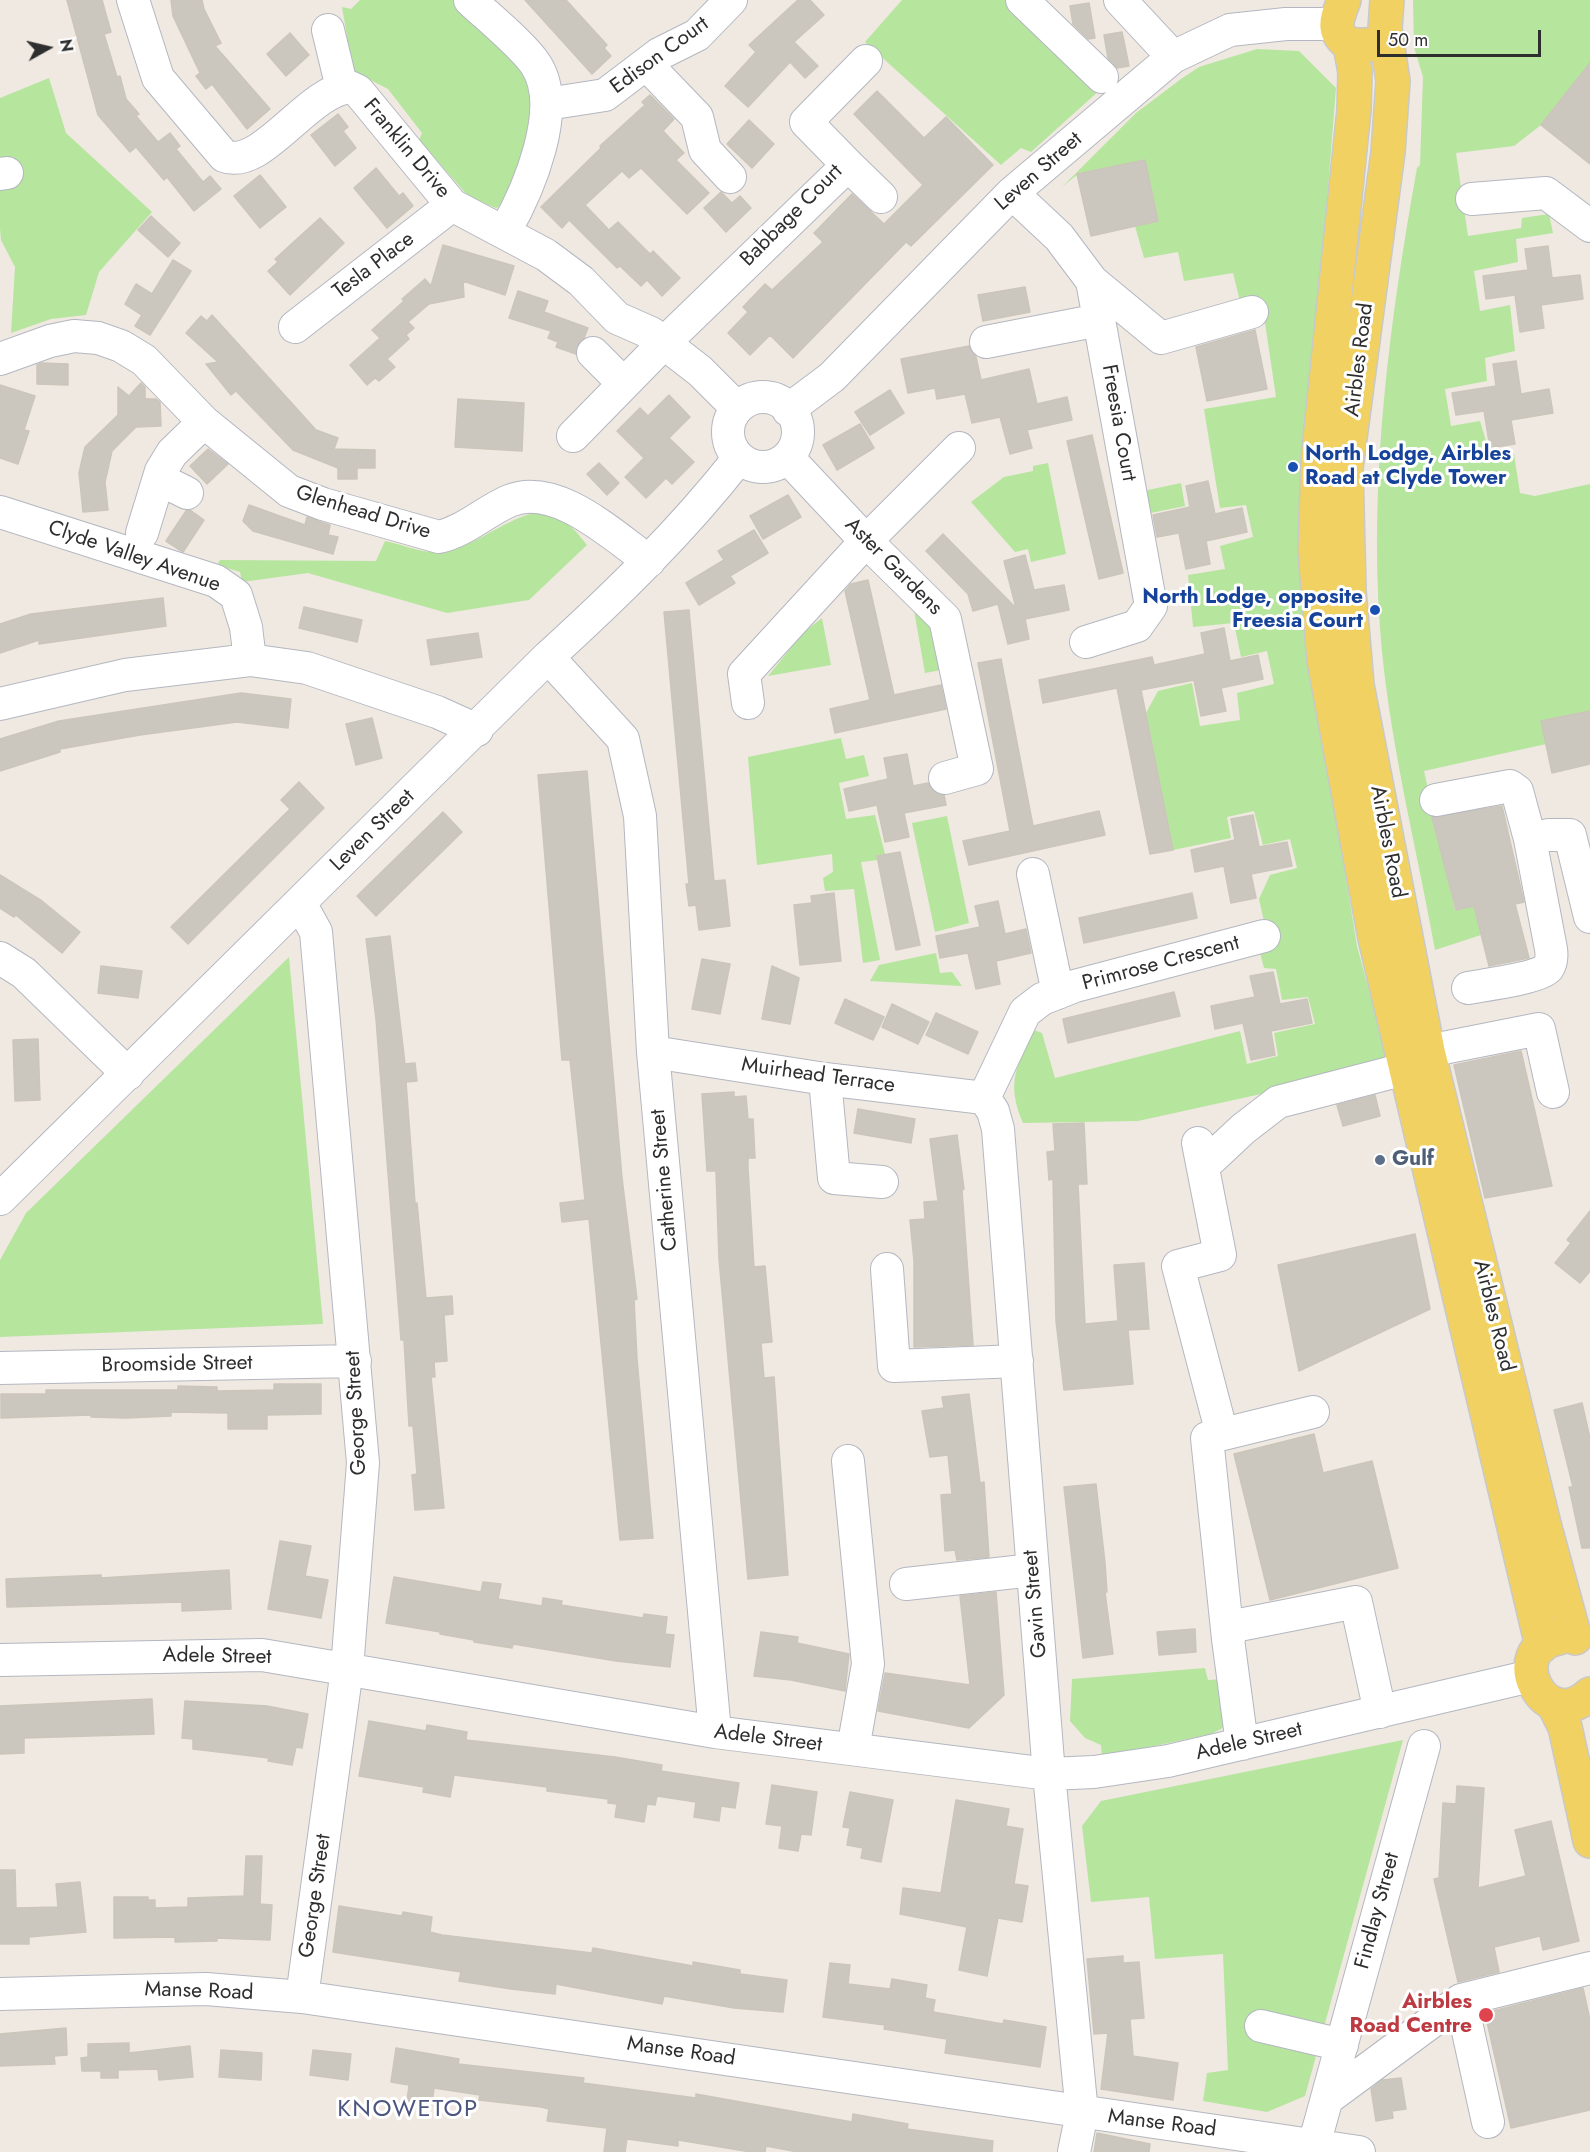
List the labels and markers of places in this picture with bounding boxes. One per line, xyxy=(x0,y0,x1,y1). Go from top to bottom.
place label: North Lodge, Airbles Road at Clyde Tower xyxy=(1305,442,1511,492)
marker: North Lodge, Airbles Road at Clyde Tower xyxy=(1286,460,1300,474)
place label: North Lodge, opposite Freesia Court xyxy=(1142,585,1363,635)
marker: North Lodge, opposite Freesia Court xyxy=(1368,603,1382,617)
place label: Gulf xyxy=(1392,1147,1434,1173)
marker: Gulf xyxy=(1373,1153,1387,1167)
place label: Airbles Road Centre xyxy=(1350,1990,1472,2040)
marker: Airbles Road Centre xyxy=(1477,2006,1495,2024)

